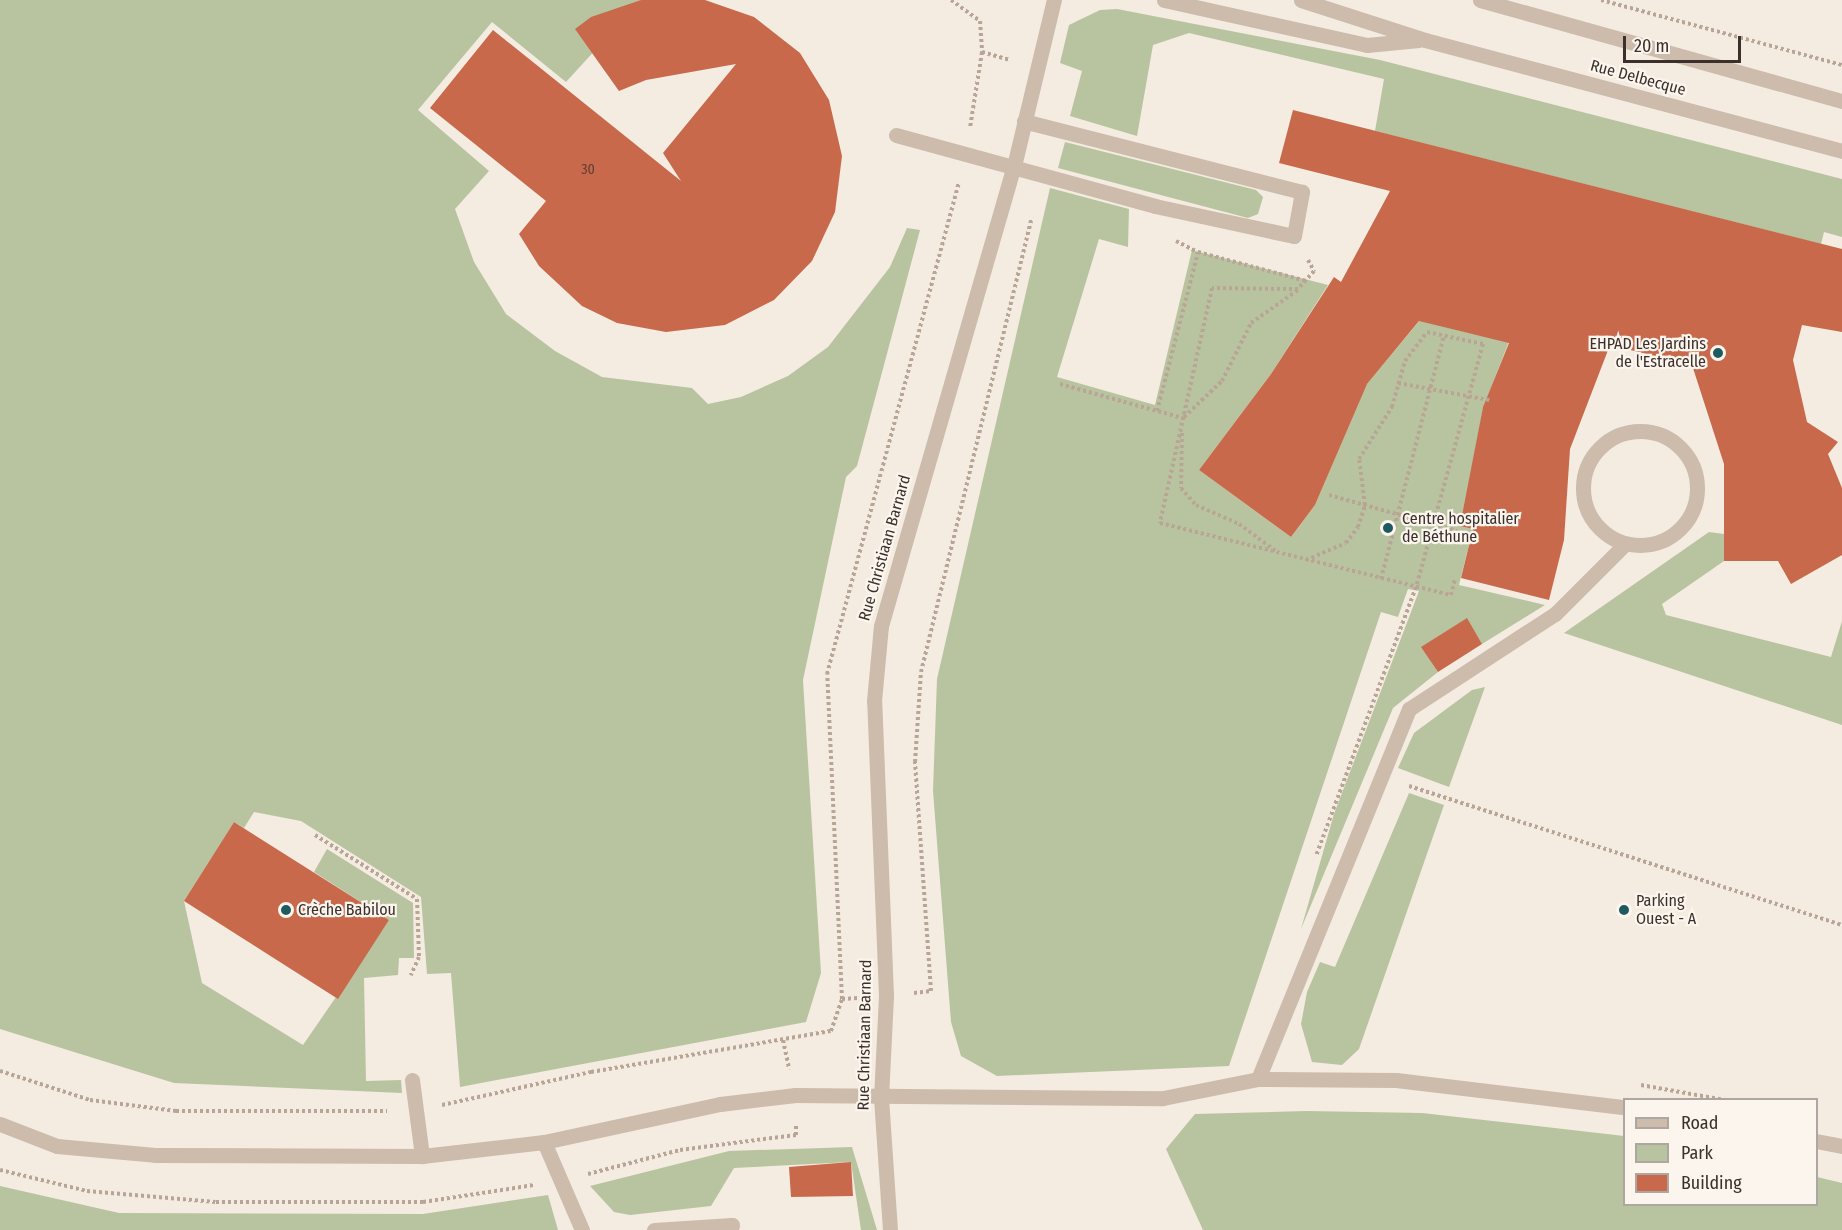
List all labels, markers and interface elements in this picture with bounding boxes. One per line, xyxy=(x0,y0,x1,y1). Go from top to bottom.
scale bar xyxy=(1626,24,1744,62)
text: 20 m xyxy=(1634,35,1669,57)
street label: Rue Delbecque xyxy=(1588,56,1688,100)
house number: 30 xyxy=(581,162,595,178)
place label: EHPAD Les Jardins de l'Estracelle xyxy=(1589,334,1706,372)
marker: EHPAD Les Jardins de l'Estracelle xyxy=(1711,346,1725,360)
street label: Rue Christiaan Barnard xyxy=(855,473,915,623)
place label: Centre hospitalier de Béthune xyxy=(1402,509,1519,547)
marker: Centre hospitalier de Béthune xyxy=(1379,519,1397,537)
place label: Parking Ouest - A xyxy=(1636,891,1696,929)
place label: Crèche Babilou xyxy=(298,900,396,920)
marker: Crèche Babilou xyxy=(279,903,293,917)
marker: Parking Ouest - A xyxy=(1617,903,1631,917)
street label: Rue Christiaan Barnard xyxy=(854,959,876,1111)
legend xyxy=(1623,1098,1818,1206)
text: Road xyxy=(1681,1112,1718,1134)
text: Park xyxy=(1681,1142,1713,1164)
text: Building xyxy=(1681,1172,1742,1194)

